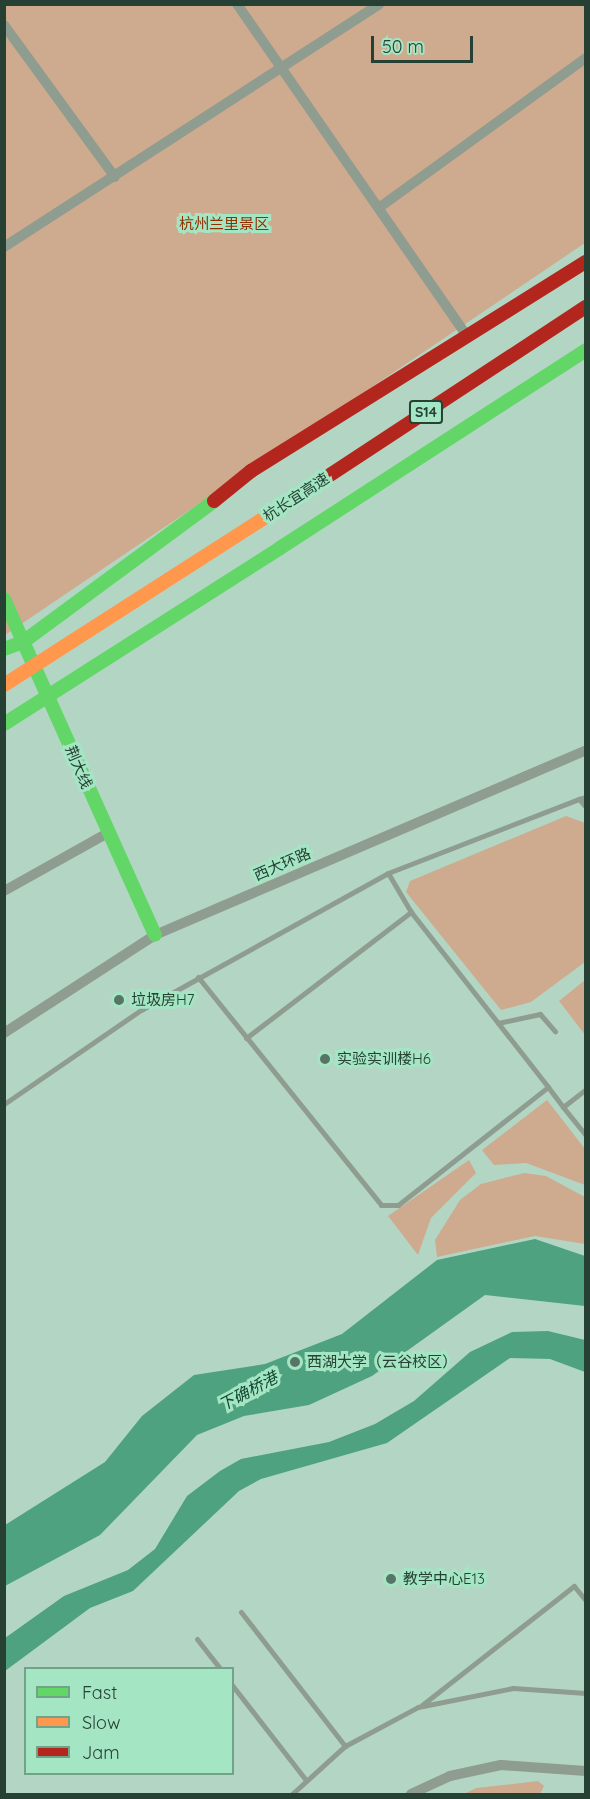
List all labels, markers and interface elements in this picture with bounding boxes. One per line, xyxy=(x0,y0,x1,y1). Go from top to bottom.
scale bar xyxy=(374,24,476,62)
text: 50 m xyxy=(382,35,424,58)
park label: 杭州兰里景区 xyxy=(179,215,269,233)
road number: S14 xyxy=(408,401,444,423)
street label: 杭长宜高速 xyxy=(260,469,332,525)
street label: 荆大线 xyxy=(62,743,96,791)
street label: 西大环路 xyxy=(251,844,313,884)
place label: 垃圾房H7 xyxy=(131,991,194,1009)
marker: 垃圾房H7 xyxy=(112,993,126,1007)
place label: 实验实训楼H6 xyxy=(337,1050,431,1068)
marker: 实验实训楼H6 xyxy=(318,1052,332,1066)
place label: 西湖大学（云谷校区） xyxy=(307,1353,457,1371)
marker: 西湖大学（云谷校区） xyxy=(288,1355,302,1369)
water label: 下确桥港 xyxy=(215,1368,281,1414)
place label: 教学中心E13 xyxy=(403,1570,485,1588)
marker: 教学中心E13 xyxy=(384,1572,398,1586)
legend xyxy=(24,1667,234,1775)
text: Fast xyxy=(82,1681,117,1704)
text: Slow xyxy=(82,1711,120,1734)
text: Jam xyxy=(82,1741,120,1764)

